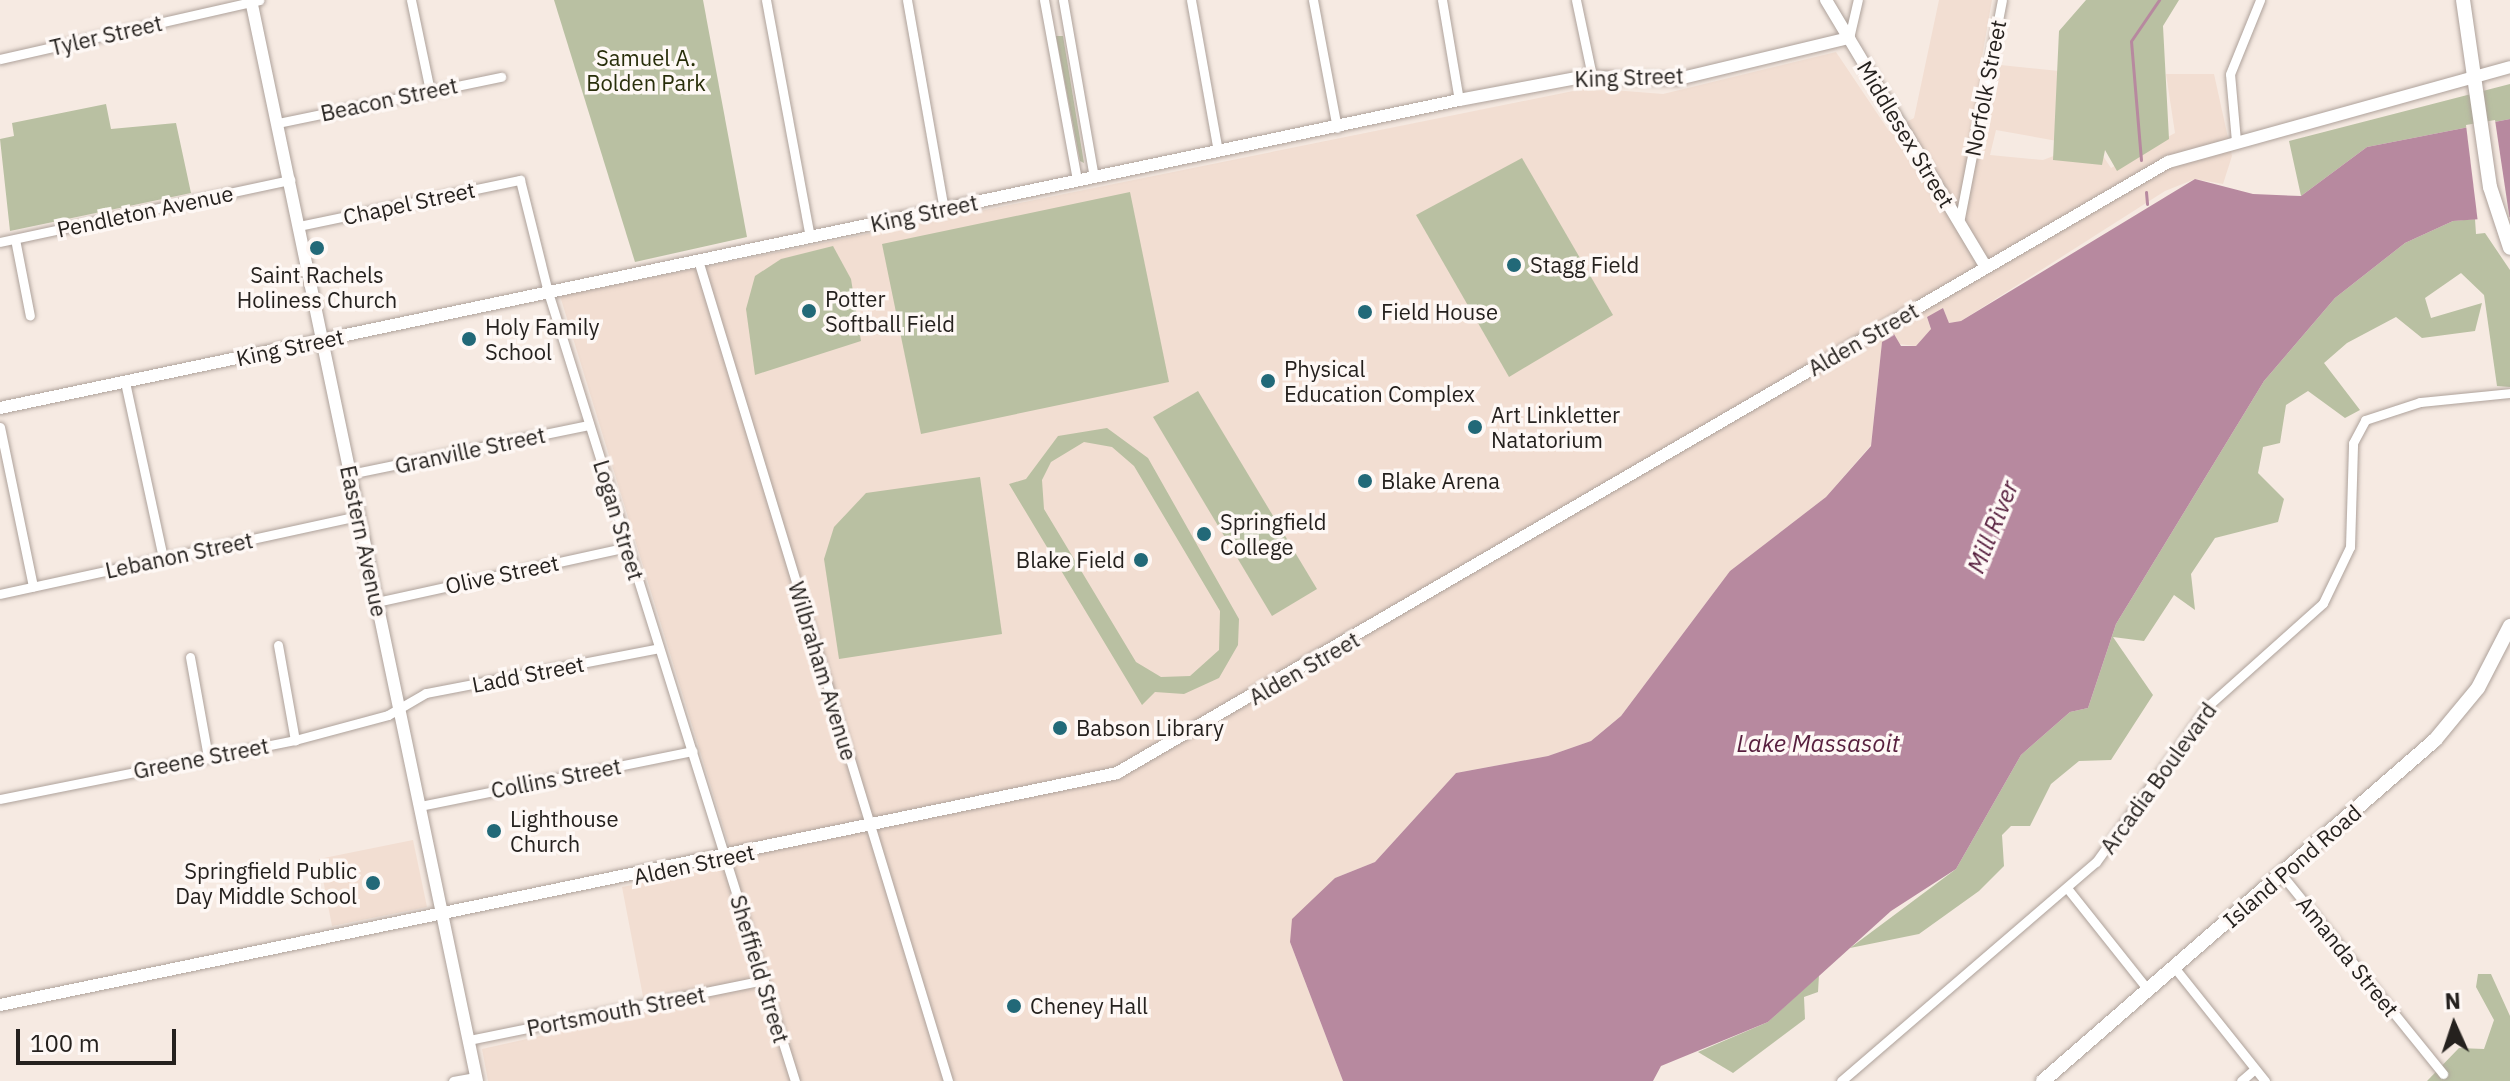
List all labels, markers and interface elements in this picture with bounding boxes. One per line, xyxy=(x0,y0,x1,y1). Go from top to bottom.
street label: Tyler Street xyxy=(47,9,165,61)
street label: Norfolk Street xyxy=(1959,17,2011,159)
park label: Samuel A. Bolden Park xyxy=(586,44,706,96)
street label: Middlesex Street xyxy=(1852,56,1960,212)
street label: King Street xyxy=(1574,62,1684,92)
street label: Beacon Street xyxy=(318,72,460,126)
street label: Chapel Street xyxy=(341,176,477,230)
street label: Pendleton Avenue xyxy=(55,179,235,243)
street label: King Street xyxy=(868,189,980,237)
marker: Saint Rachels Holiness Church xyxy=(308,239,326,257)
place label: Stagg Field xyxy=(1530,252,1639,278)
marker: Stagg Field xyxy=(1505,256,1523,274)
place label: Saint Rachels Holiness Church xyxy=(237,261,397,312)
place label: Potter Softball Field xyxy=(825,285,955,336)
street label: Alden Street xyxy=(1803,297,1923,381)
place label: Field House xyxy=(1381,299,1498,325)
marker: Potter Softball Field xyxy=(800,302,818,320)
marker: Field House xyxy=(1356,303,1374,321)
place label: Holy Family School xyxy=(485,313,599,364)
street label: King Street xyxy=(234,323,346,371)
marker: Holy Family School xyxy=(460,330,478,348)
place label: Physical Education Complex xyxy=(1284,355,1475,406)
marker: Physical Education Complex xyxy=(1259,372,1277,390)
place label: Art Linkletter Natatorium xyxy=(1491,401,1620,452)
marker: Art Linkletter Natatorium xyxy=(1466,418,1484,436)
street label: Granville Street xyxy=(392,421,548,479)
street label: Logan Street xyxy=(588,457,650,583)
street label: Eastern Avenue xyxy=(335,463,393,619)
place label: Blake Arena xyxy=(1381,468,1500,494)
marker: Blake Arena xyxy=(1356,472,1374,490)
water label: Mill River xyxy=(1961,477,2025,577)
place label: Springfield College xyxy=(1220,508,1327,560)
marker: Springfield College xyxy=(1195,525,1213,543)
street label: Lebanon Street xyxy=(103,526,255,584)
place label: Blake Field xyxy=(1016,547,1125,573)
street label: Olive Street xyxy=(443,549,561,599)
marker: Blake Field xyxy=(1132,551,1150,569)
street label: Wilbraham Avenue xyxy=(783,578,863,764)
street label: Alden Street xyxy=(1244,626,1364,710)
street label: Ladd Street xyxy=(470,650,586,698)
street label: Arcadia Boulevard xyxy=(2094,697,2222,859)
place label: Babson Library xyxy=(1076,715,1224,741)
marker: Babson Library xyxy=(1051,719,1069,737)
water label: Lake Massasoit xyxy=(1737,730,1899,758)
street label: Greene Street xyxy=(131,732,271,784)
street label: Collins Street xyxy=(489,752,623,804)
street label: Island Pond Road xyxy=(2218,799,2366,933)
place label: Lighthouse Church xyxy=(510,805,618,856)
marker: Lighthouse Church xyxy=(485,822,503,840)
street label: Alden Street xyxy=(631,838,757,890)
place label: Springfield Public Day Middle School xyxy=(175,857,357,908)
marker: Springfield Public Day Middle School xyxy=(364,874,382,892)
street label: Amanda Street xyxy=(2291,890,2405,1022)
street label: Sheffield Street xyxy=(725,892,795,1046)
street label: Portsmouth Street xyxy=(524,981,708,1041)
north arrow xyxy=(2414,985,2494,1065)
text: N xyxy=(2444,986,2461,1015)
place label: Cheney Hall xyxy=(1030,993,1148,1019)
marker: Cheney Hall xyxy=(1005,997,1023,1015)
scale bar xyxy=(20,1013,180,1063)
text: 100 m xyxy=(30,1027,100,1059)

